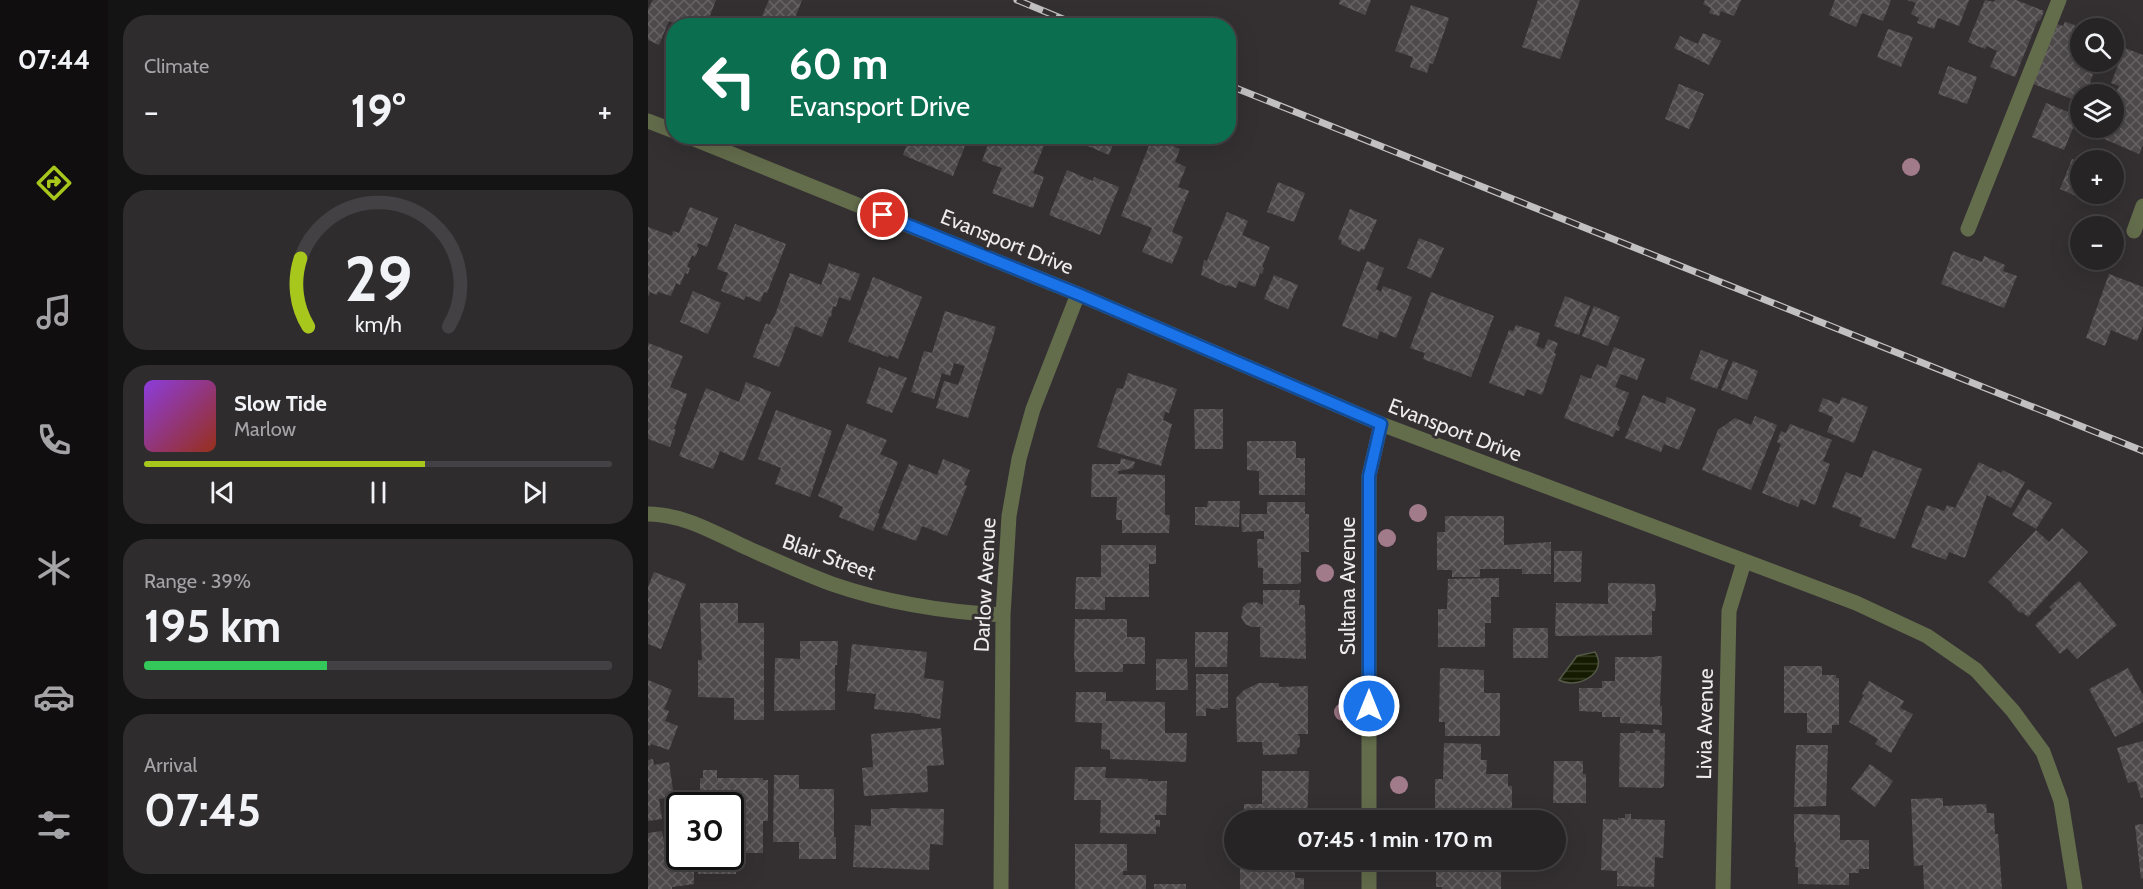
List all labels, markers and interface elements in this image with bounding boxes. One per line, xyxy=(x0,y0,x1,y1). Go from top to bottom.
map controls xyxy=(2070,18,2124,270)
button: search xyxy=(2070,18,2124,72)
text: 60 m xyxy=(789,38,888,90)
icon: left xyxy=(690,42,768,120)
text: 07:44 xyxy=(18,43,90,76)
text: Climate xyxy=(144,54,209,78)
text: 19° xyxy=(351,84,405,138)
button: layers xyxy=(2070,84,2124,138)
text: Evansport Drive xyxy=(789,90,970,123)
text: − xyxy=(144,91,159,131)
text: + xyxy=(597,91,612,131)
button: + xyxy=(2070,150,2124,204)
icon: directions xyxy=(33,162,75,204)
pin xyxy=(857,189,908,240)
icon: arrive xyxy=(866,198,899,231)
street label: Evansport Drive xyxy=(937,204,1077,280)
button: − xyxy=(2070,216,2124,270)
text: 29 xyxy=(344,241,412,317)
icon: music xyxy=(33,291,75,333)
text: km/h xyxy=(355,311,401,337)
text: Slow Tide xyxy=(234,390,327,417)
street label: Evansport Drive xyxy=(1385,393,1526,467)
text: Marlow xyxy=(234,417,296,441)
icon: phone xyxy=(33,419,75,461)
icon: previous xyxy=(206,476,239,509)
icon: pause xyxy=(362,476,395,509)
icon: next xyxy=(518,476,551,509)
street label: Darlow Avenue xyxy=(968,517,1001,653)
street label: Sultana Avenue xyxy=(1335,517,1360,655)
street label: Blair Street xyxy=(779,528,879,585)
icon: climate xyxy=(33,547,75,589)
text: Range · 39% xyxy=(144,569,251,593)
text: 195 km xyxy=(144,599,281,653)
street label: Livia Avenue xyxy=(1691,668,1718,780)
position arrow xyxy=(1337,674,1401,738)
icon: car xyxy=(33,676,75,718)
text: Arrival xyxy=(144,753,197,777)
text: 07:45 xyxy=(144,783,261,837)
speed limit sign: 30 xyxy=(666,792,744,870)
icon: filters xyxy=(33,804,75,846)
text: 07:45 · 1 min · 170 m xyxy=(1297,826,1493,853)

